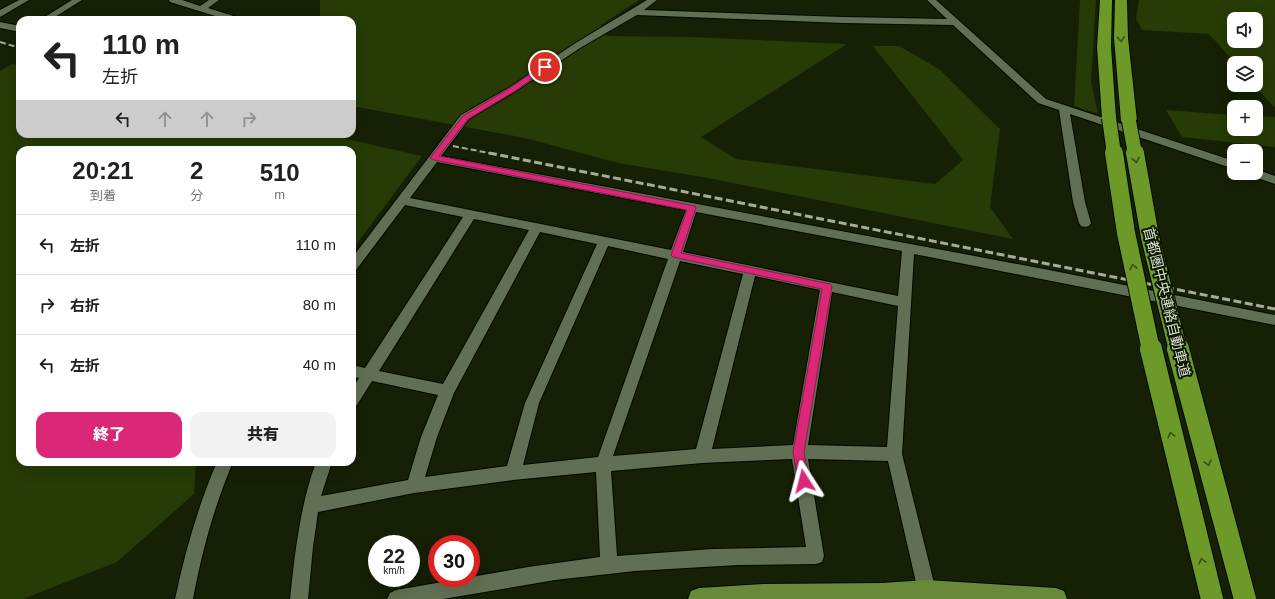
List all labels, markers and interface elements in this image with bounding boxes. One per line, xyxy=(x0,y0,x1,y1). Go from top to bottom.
map controls xyxy=(1227,12,1263,180)
button: sound xyxy=(1227,12,1263,48)
text: 110 m xyxy=(102,29,180,60)
icon: left xyxy=(36,32,88,84)
one-way arrow xyxy=(1117,36,1126,42)
pin xyxy=(528,50,562,84)
icon: arrive xyxy=(534,56,556,78)
button: layers xyxy=(1227,56,1263,92)
text: 左折 xyxy=(102,67,138,87)
button: + xyxy=(1227,100,1263,136)
icon: left xyxy=(112,108,134,130)
icon: ahead xyxy=(154,108,176,130)
icon: ahead xyxy=(196,108,218,130)
icon: right xyxy=(238,108,260,130)
button: − xyxy=(1227,144,1263,180)
text: 20:21 xyxy=(72,157,134,184)
text: 2 xyxy=(190,157,203,184)
one-way arrow xyxy=(1132,157,1140,163)
text: 510 xyxy=(260,159,300,186)
text: m xyxy=(274,187,285,202)
text: 到着 xyxy=(90,188,116,203)
text: 分 xyxy=(190,188,203,203)
street label: 首都圏中央連絡自動車道 xyxy=(1141,225,1193,379)
icon: left xyxy=(36,234,58,256)
text: 110 m xyxy=(295,236,336,253)
text: 左折 xyxy=(70,237,100,254)
one-way arrow xyxy=(1130,264,1138,270)
icon: right xyxy=(36,294,58,316)
text: 80 m xyxy=(303,296,336,313)
text: 右折 xyxy=(70,297,100,314)
icon: left xyxy=(36,354,58,376)
text: 40 m xyxy=(303,356,336,373)
text: 左折 xyxy=(70,357,100,374)
button: 終了 xyxy=(36,412,182,458)
button: 共有 xyxy=(190,412,336,458)
one-way arrow xyxy=(1167,432,1176,439)
one-way arrow xyxy=(1203,459,1212,466)
position arrow xyxy=(783,460,825,502)
speed limit sign: 30 xyxy=(428,535,480,587)
text: 22 xyxy=(383,545,405,567)
one-way arrow xyxy=(1198,558,1207,565)
text: km/h xyxy=(383,565,405,576)

